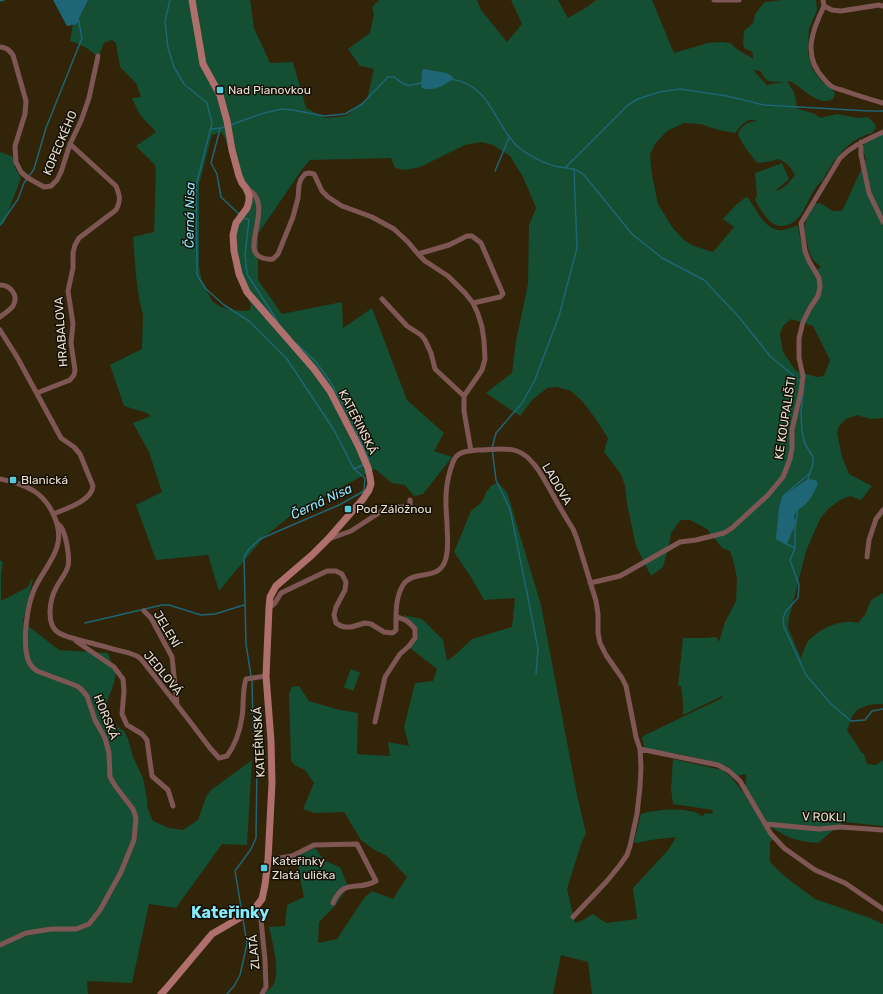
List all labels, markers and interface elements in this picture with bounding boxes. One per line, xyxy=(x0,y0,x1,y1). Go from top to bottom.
place label: Nad Pianovkou xyxy=(228,83,311,97)
marker: Nad Pianovkou xyxy=(215,85,225,95)
street label: KOPECKÉHO xyxy=(40,109,80,177)
water label: Černá Nisa xyxy=(181,181,198,248)
street label: HRABALOVA xyxy=(52,296,70,368)
street label: KE KOUPALIŠTI xyxy=(772,376,798,460)
street label: KATEŘINSKÁ xyxy=(336,387,380,457)
street label: LADOVA xyxy=(539,461,575,507)
place label: Blanická xyxy=(21,473,68,487)
marker: Blanická xyxy=(8,475,18,485)
water label: Černá Nisa xyxy=(288,481,355,522)
place label: Pod Záložnou xyxy=(356,502,432,516)
marker: Pod Záložnou xyxy=(343,504,353,514)
street label: JELENÍ xyxy=(151,608,184,651)
street label: JEDLOVÁ xyxy=(141,648,185,698)
street label: HORSKÁ xyxy=(91,692,121,742)
street label: KATEŘINSKÁ xyxy=(250,706,268,778)
street label: V ROKLI xyxy=(802,810,846,824)
place label: Kateřinky Zlatá ulička xyxy=(272,854,335,882)
marker: Kateřinky Zlatá ulička xyxy=(259,863,269,873)
district label: Kateřinky xyxy=(191,903,269,922)
street label: ZLATÁ xyxy=(245,934,263,970)

